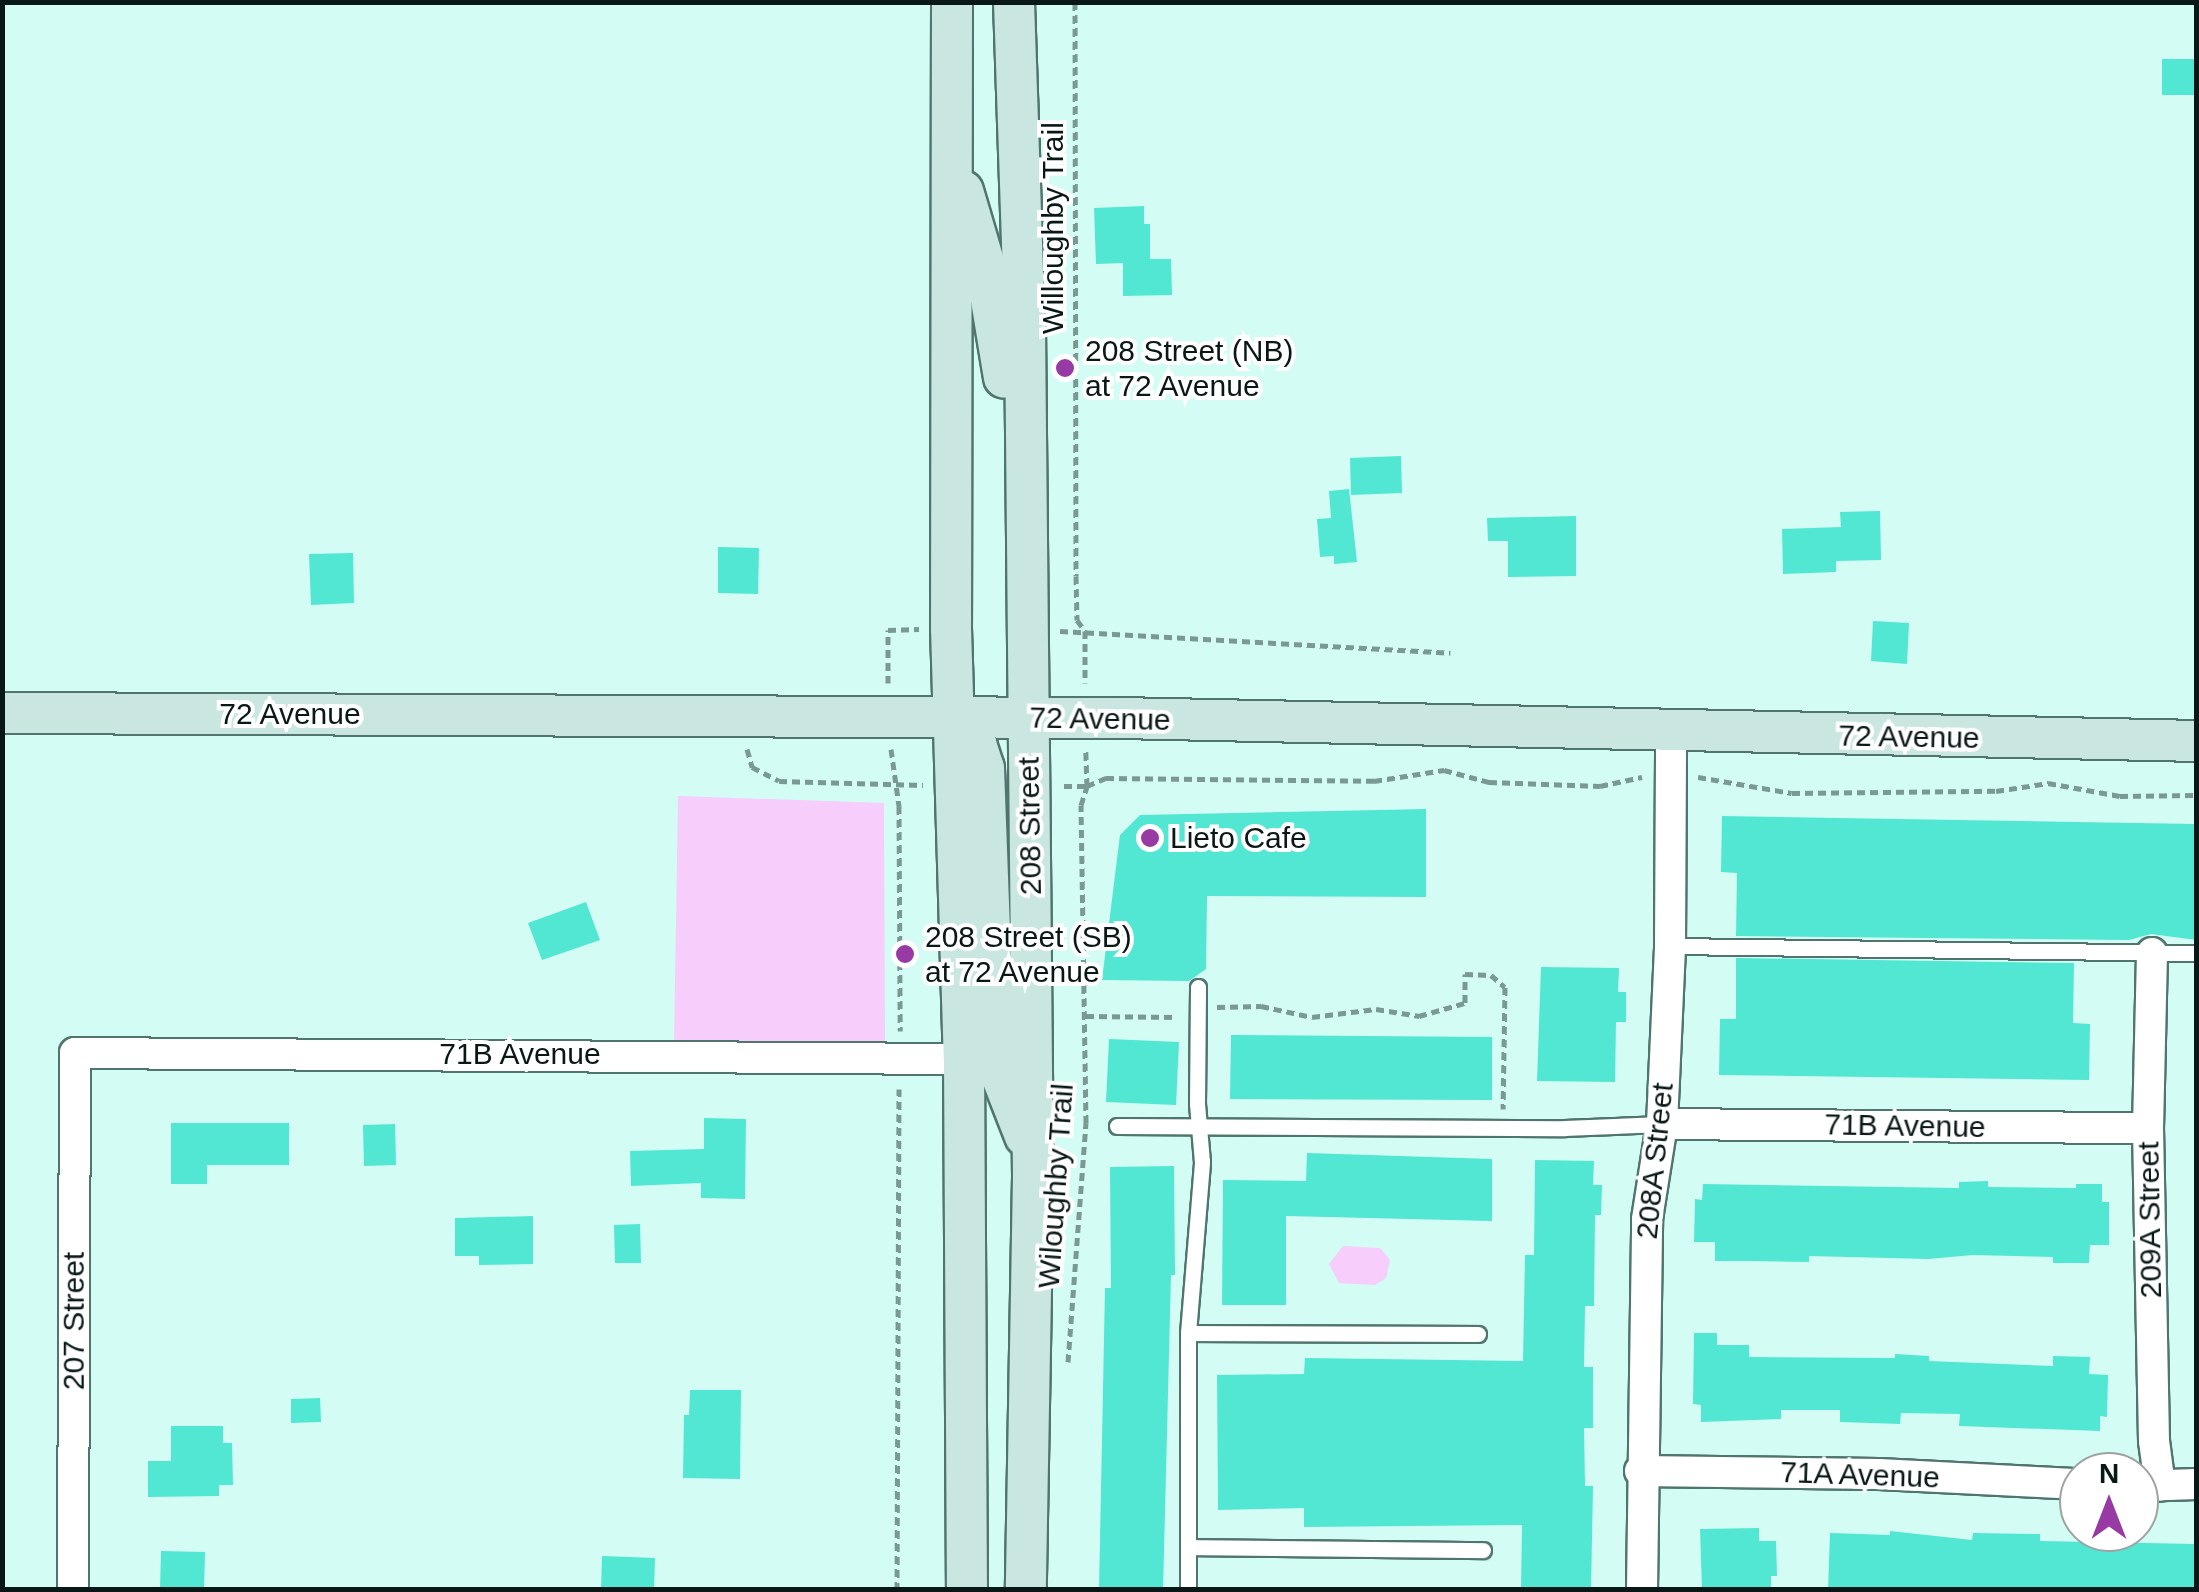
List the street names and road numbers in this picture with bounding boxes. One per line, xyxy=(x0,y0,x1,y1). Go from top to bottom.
street label: Willoughby Trail xyxy=(1035,122,1071,334)
street label: 72 Avenue xyxy=(219,696,361,732)
street label: 72 Avenue xyxy=(1028,700,1172,738)
street label: 72 Avenue xyxy=(1837,718,1981,756)
street label: 208 Street xyxy=(1011,756,1049,896)
street label: 71B Avenue xyxy=(439,1036,601,1072)
street label: 208A Street xyxy=(1629,1080,1681,1242)
street label: Wiloughby Trail xyxy=(1031,1082,1081,1290)
street label: 71B Avenue xyxy=(1823,1107,1987,1145)
street label: 209A Street xyxy=(2131,1140,2169,1300)
street label: 207 Street xyxy=(56,1252,92,1390)
street label: 71A Avenue xyxy=(1778,1454,1942,1496)

